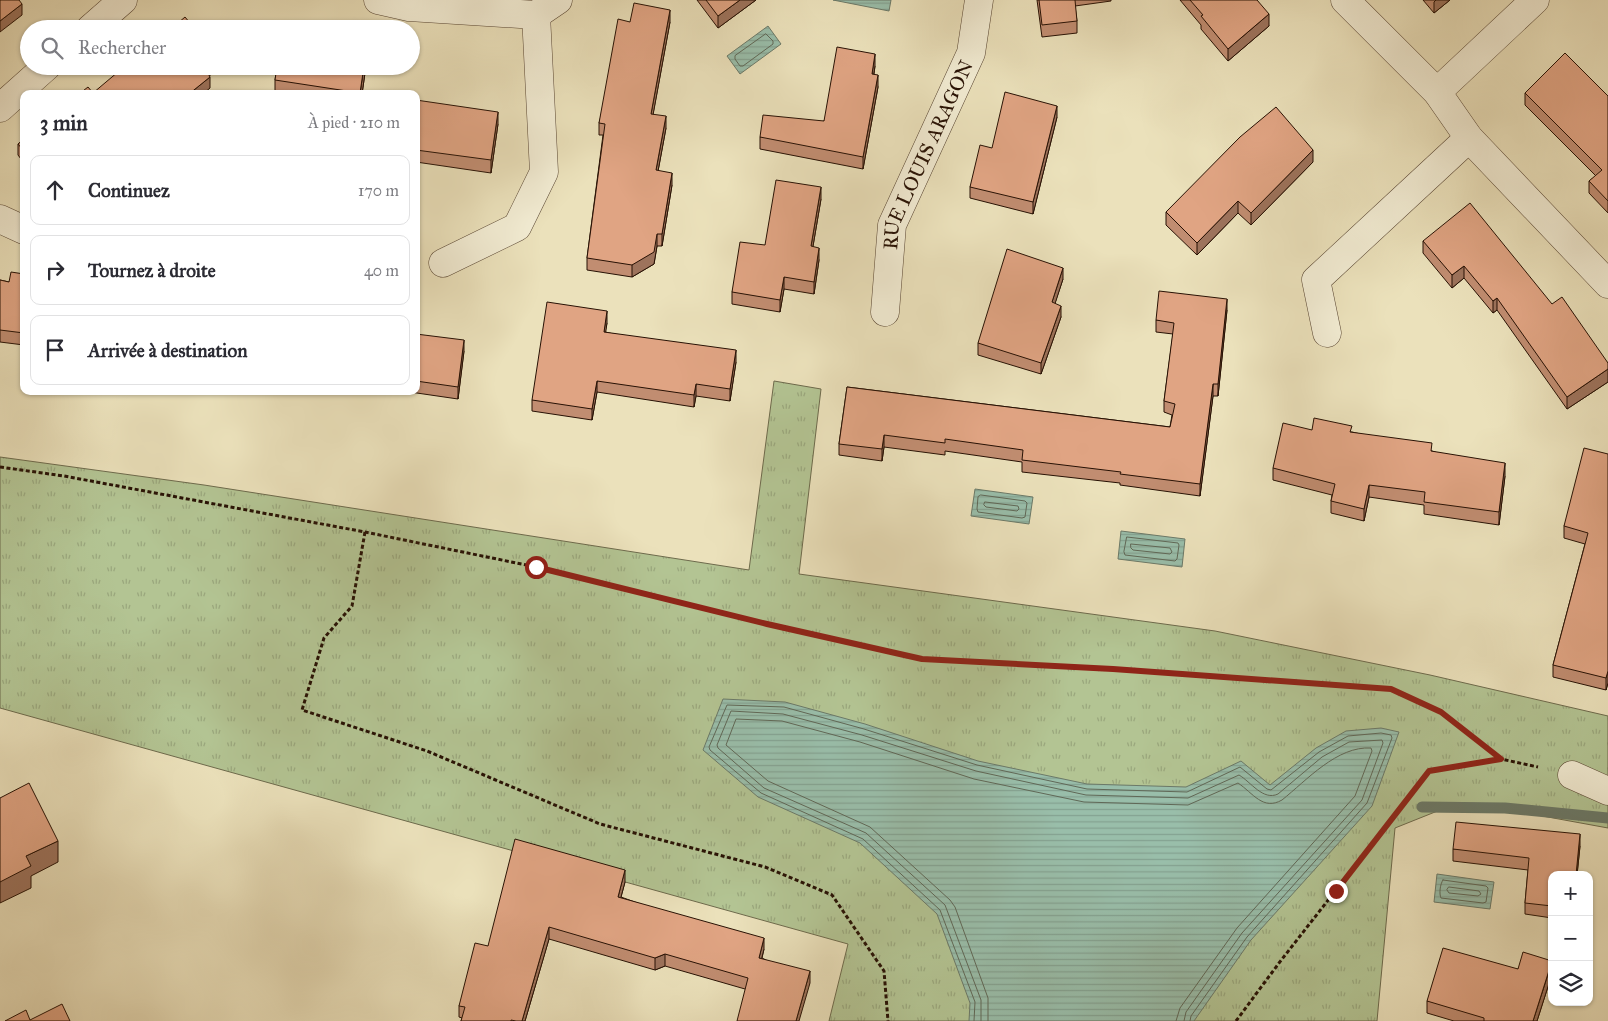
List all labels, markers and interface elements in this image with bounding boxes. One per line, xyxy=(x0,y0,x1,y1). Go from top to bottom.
search box xyxy=(20,20,420,75)
icon: search xyxy=(38,34,66,62)
text: Rechercher xyxy=(78,36,166,59)
street label: RUE LOUIS ARAGON xyxy=(878,56,978,251)
text: 3 min xyxy=(40,110,88,136)
text: À pied · 210 m xyxy=(308,113,400,132)
icon: ahead xyxy=(41,176,69,204)
text: Continuez xyxy=(88,179,170,202)
text: 170 m xyxy=(358,181,399,200)
icon: right xyxy=(41,256,69,284)
text: Tournez à droite xyxy=(88,259,216,282)
text: 40 m xyxy=(364,261,399,280)
icon: arrive xyxy=(41,336,69,364)
text: Arrivée à destination xyxy=(88,339,247,362)
route start xyxy=(525,556,548,579)
map controls xyxy=(1548,871,1593,1006)
button: + xyxy=(1548,871,1593,916)
route end xyxy=(1325,880,1348,903)
button: − xyxy=(1548,916,1593,961)
button: layers xyxy=(1548,961,1593,1006)

